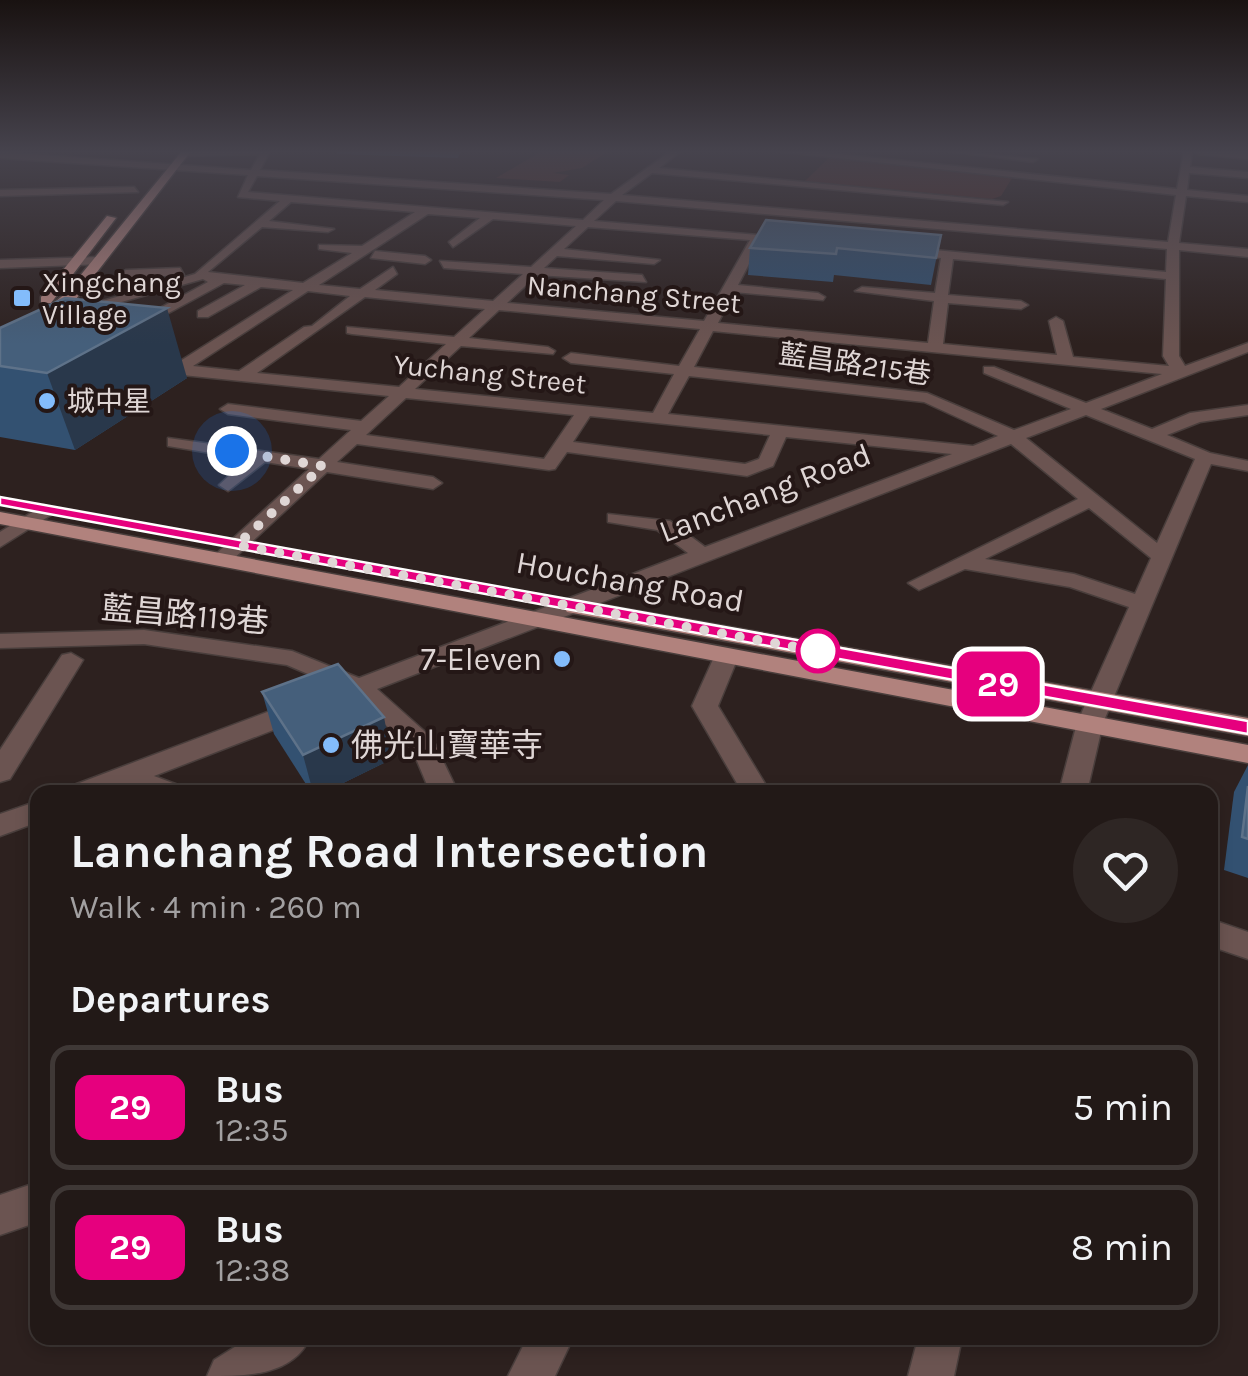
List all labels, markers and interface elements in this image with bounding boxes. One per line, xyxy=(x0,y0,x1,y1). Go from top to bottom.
place label: Xingchang Village xyxy=(42,266,181,331)
street label: Nanchang Street xyxy=(526,268,742,320)
marker: Xingchang Village xyxy=(11,287,33,309)
street label: 藍昌路215巷 xyxy=(777,337,933,391)
street label: Yuchang Street xyxy=(392,347,588,401)
place label: 城中星 xyxy=(67,385,151,418)
marker: 城中星 xyxy=(36,390,58,412)
your location xyxy=(207,426,257,476)
street label: Lanchang Road xyxy=(654,436,876,550)
street label: Houchang Road xyxy=(513,544,747,620)
street label: 藍昌路119巷 xyxy=(100,589,270,641)
unlabelled marker xyxy=(797,630,839,672)
place label: 7-Eleven xyxy=(421,641,542,678)
marker: 7-Eleven xyxy=(551,648,573,670)
line badge: 29 xyxy=(953,652,1043,716)
text: 29 xyxy=(977,664,1019,705)
place label: 佛光山寶華寺 xyxy=(351,727,543,764)
marker: 佛光山寶華寺 xyxy=(320,734,342,756)
button: heart xyxy=(1073,818,1178,923)
text: Lanchang Road Intersection xyxy=(70,823,709,879)
text: Walk · 4 min · 260 m xyxy=(70,889,362,926)
text: Departures xyxy=(70,977,270,1022)
text: Bus xyxy=(215,1067,284,1112)
text: 5 min xyxy=(1073,1085,1173,1130)
text: 29 xyxy=(109,1087,151,1128)
text: 12:35 xyxy=(215,1112,288,1149)
text: Bus xyxy=(215,1207,284,1252)
text: 8 min xyxy=(1071,1225,1173,1270)
text: 29 xyxy=(109,1227,151,1268)
text: 12:38 xyxy=(215,1252,290,1289)

